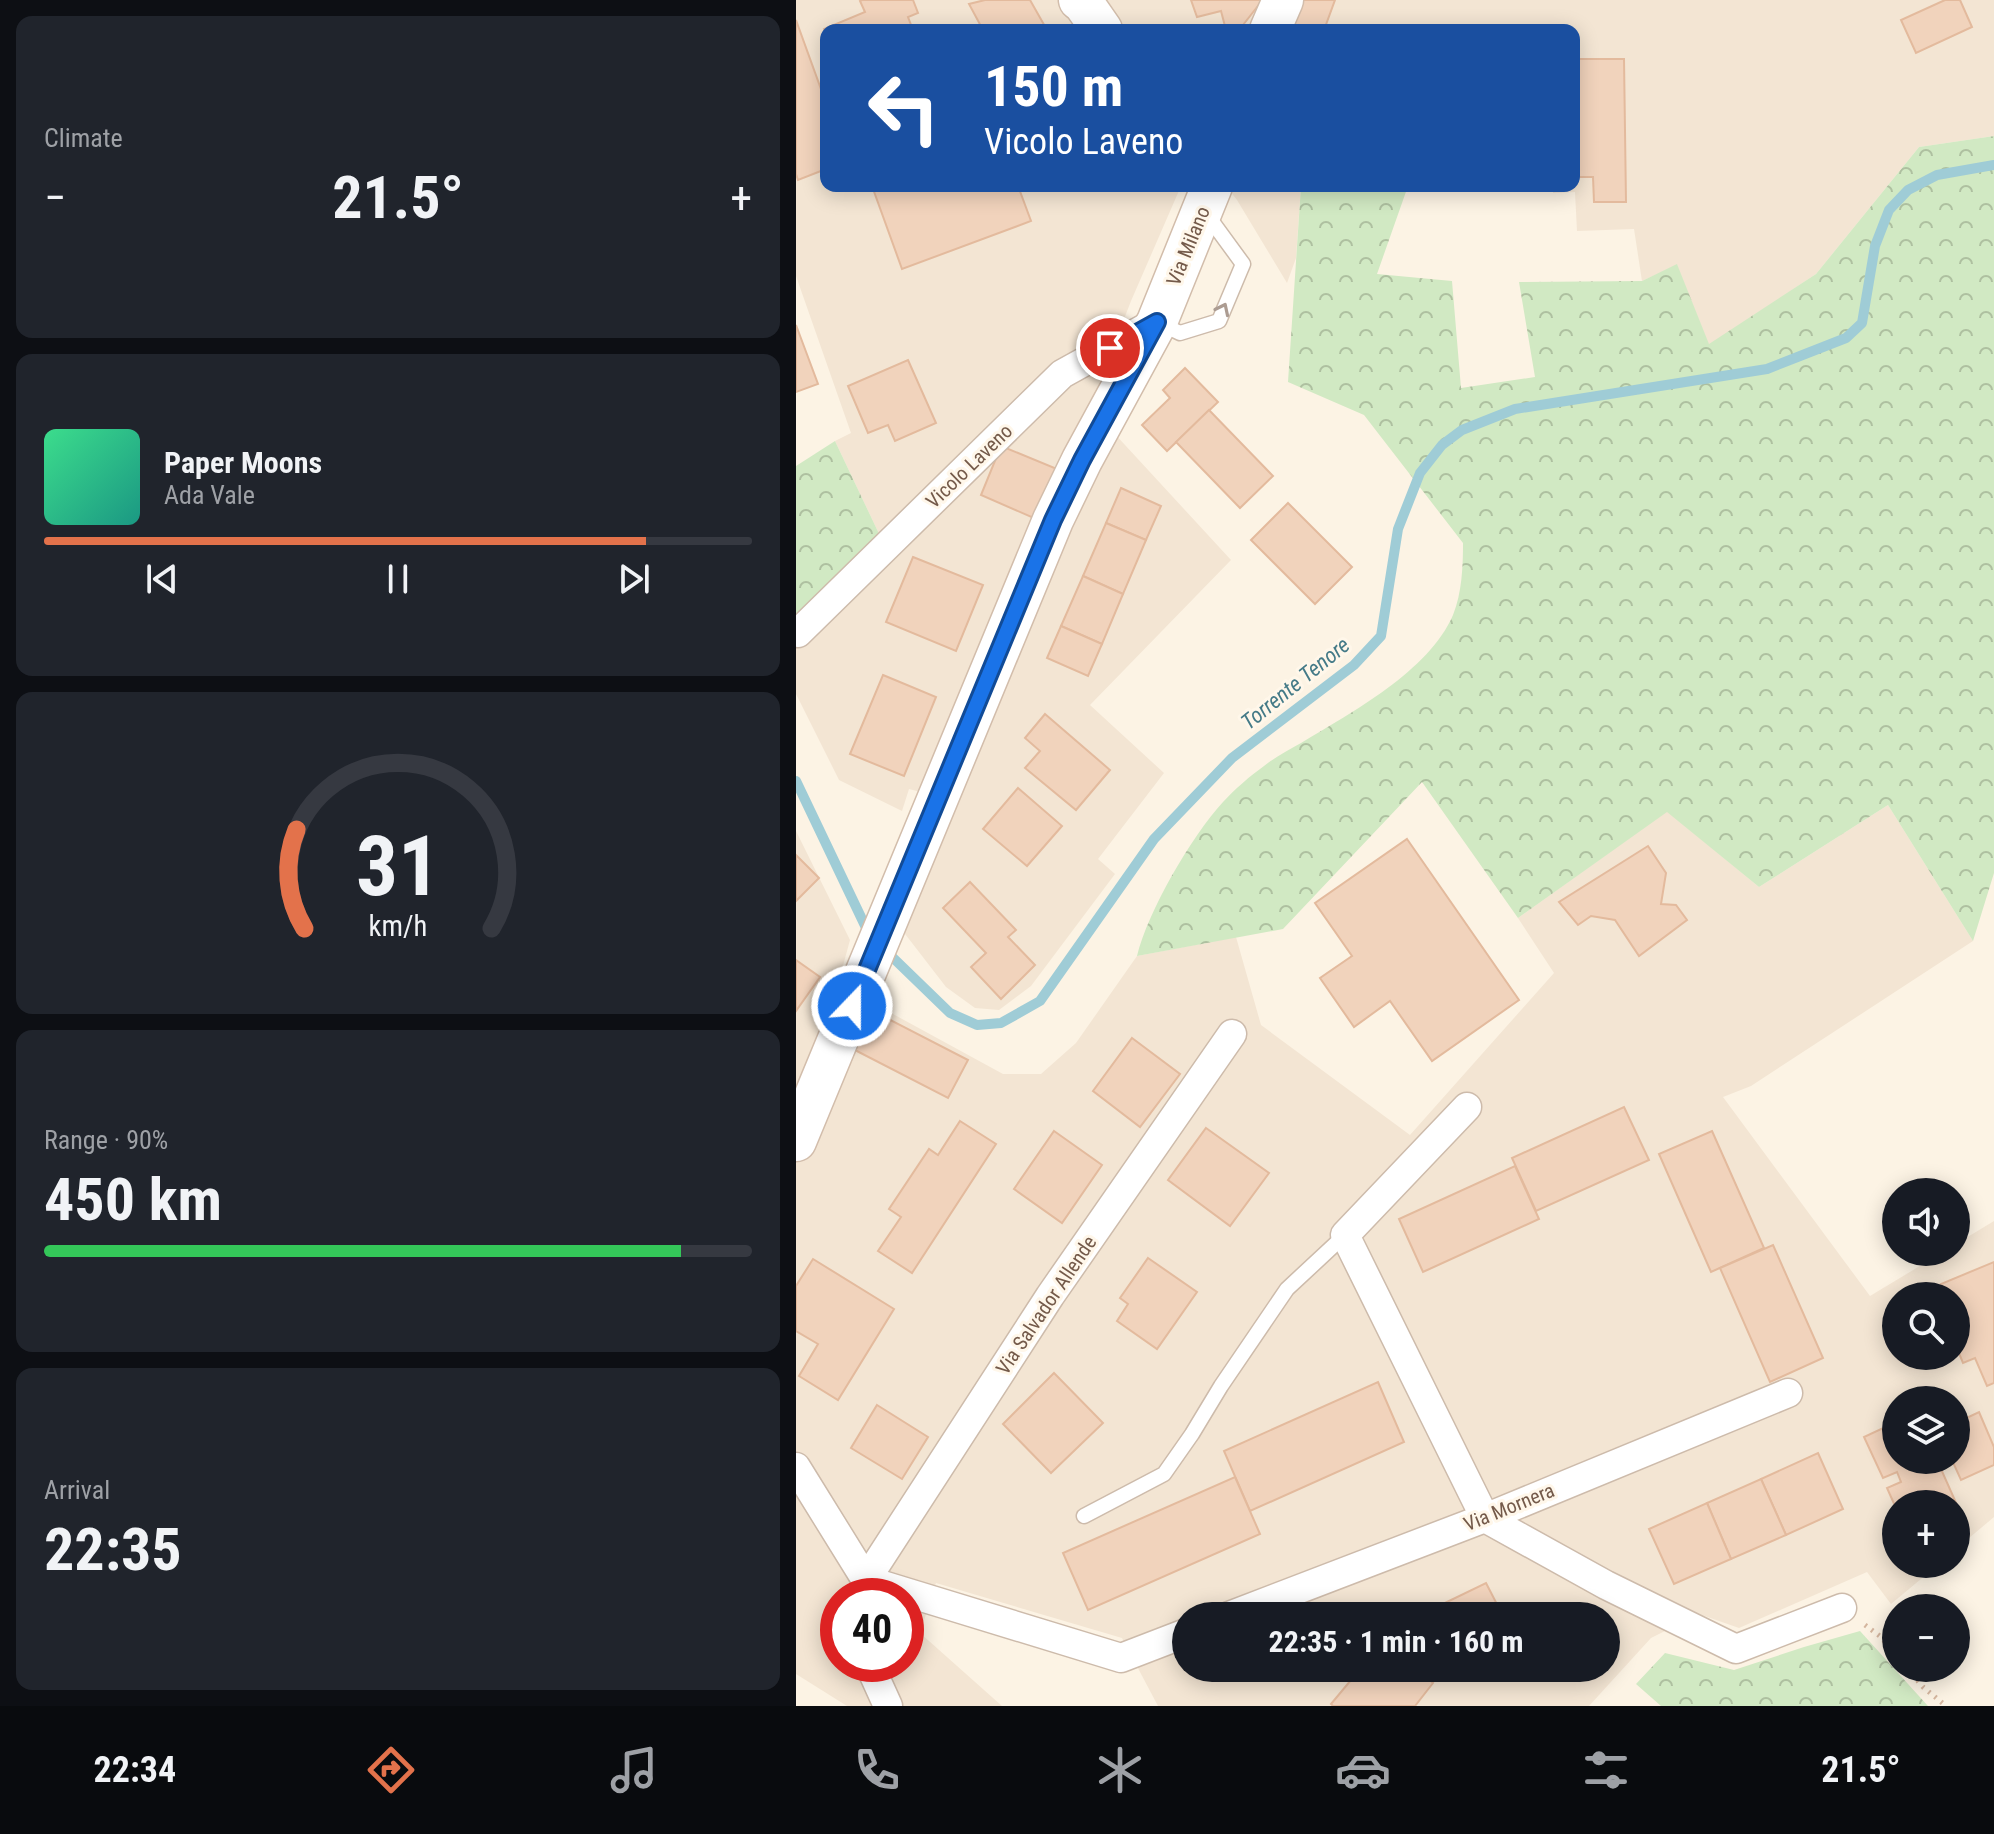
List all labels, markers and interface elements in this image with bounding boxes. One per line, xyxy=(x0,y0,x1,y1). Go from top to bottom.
text: 150 m xyxy=(984,54,1123,120)
icon: left xyxy=(852,56,956,160)
text: Vicolo Laveno xyxy=(984,121,1183,163)
text: Climate xyxy=(44,123,123,153)
text: 21.5° xyxy=(332,162,464,233)
text: − xyxy=(44,172,66,224)
text: + xyxy=(730,172,752,224)
street label: Via Milano xyxy=(1161,203,1215,289)
one-way arrow xyxy=(1213,303,1229,317)
pin xyxy=(1076,314,1144,382)
icon: arrive xyxy=(1088,326,1132,370)
street label: Vicolo Laveno xyxy=(921,419,1017,513)
text: Paper Moons xyxy=(164,445,322,480)
text: Ada Vale xyxy=(164,480,255,510)
icon: previous xyxy=(140,557,184,601)
icon: pause xyxy=(376,557,420,601)
icon: next xyxy=(612,557,656,601)
water label: Torrente Tenore xyxy=(1236,632,1355,735)
text: 31 xyxy=(356,818,440,915)
text: km/h xyxy=(369,909,427,943)
position arrow xyxy=(810,964,894,1048)
text: Range · 90% xyxy=(44,1125,168,1155)
text: 450 km xyxy=(44,1164,222,1235)
map controls xyxy=(1882,1178,1970,1682)
button: sound xyxy=(1882,1178,1970,1266)
street label: Via Salvador Allende xyxy=(991,1231,1101,1379)
button: search xyxy=(1882,1282,1970,1370)
button: layers xyxy=(1882,1386,1970,1474)
text: Arrival xyxy=(44,1475,110,1505)
street label: Via Mornera xyxy=(1460,1478,1558,1536)
button: + xyxy=(1882,1490,1970,1578)
text: 22:35 xyxy=(44,1514,182,1585)
speed limit sign: 40 xyxy=(820,1578,924,1682)
button: − xyxy=(1882,1594,1970,1682)
text: 22:35 · 1 min · 160 m xyxy=(1269,1624,1523,1659)
icon: directions xyxy=(363,1742,419,1798)
icon: music xyxy=(606,1742,662,1798)
icon: phone xyxy=(849,1742,905,1798)
icon: climate xyxy=(1092,1742,1148,1798)
icon: car xyxy=(1335,1742,1391,1798)
icon: filters xyxy=(1578,1742,1634,1798)
text: 22:34 xyxy=(94,1749,176,1791)
text: 21.5° xyxy=(1821,1749,1900,1791)

